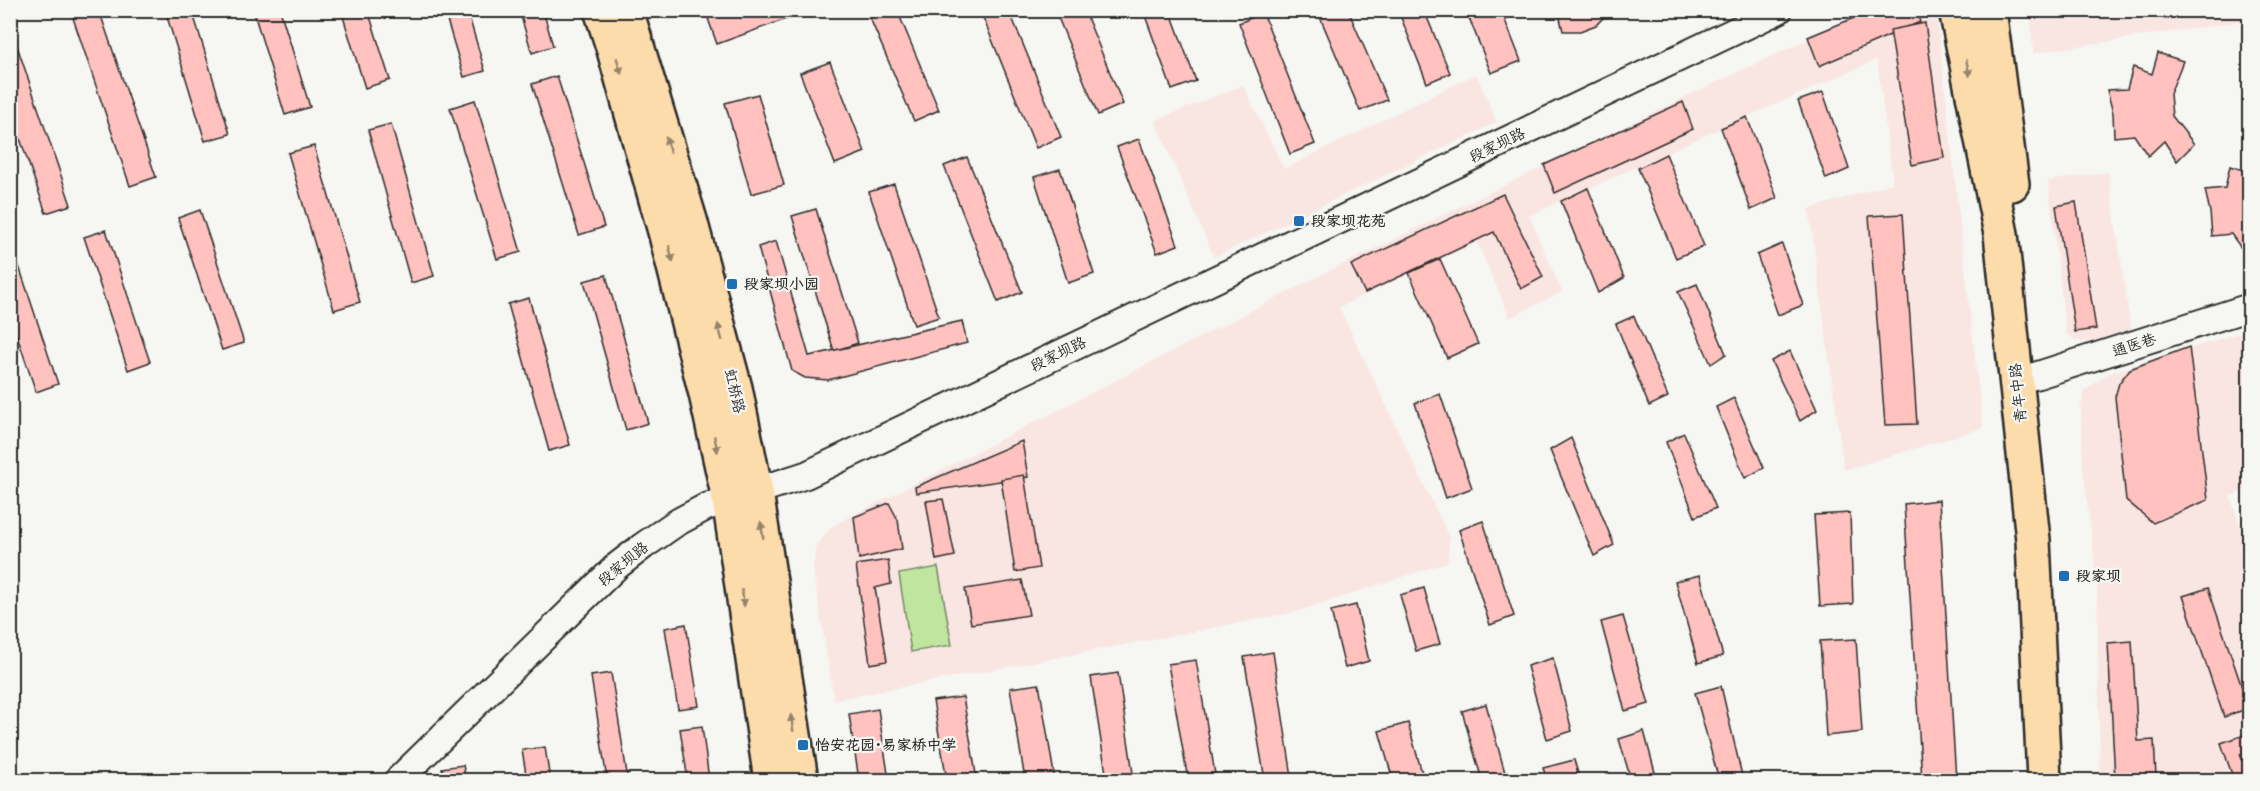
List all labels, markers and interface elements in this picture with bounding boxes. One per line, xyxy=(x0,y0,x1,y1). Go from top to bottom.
one-way arrow xyxy=(615,57,624,75)
one-way arrow xyxy=(1964,58,1973,77)
street label: 段家坝路 xyxy=(1465,122,1528,166)
one-way arrow xyxy=(663,136,672,154)
place label: 段家坝花苑 xyxy=(1311,210,1386,230)
marker: 段家坝花苑 xyxy=(1292,214,1306,228)
one-way arrow xyxy=(666,245,676,263)
place label: 段家坝小园 xyxy=(744,273,819,293)
marker: 段家坝小园 xyxy=(725,277,739,291)
one-way arrow xyxy=(715,323,725,341)
street label: 通医巷 xyxy=(2109,328,2158,361)
street label: 段家坝路 xyxy=(1026,331,1089,375)
street label: 青年中路 xyxy=(2004,362,2030,424)
street label: 虹桥路 xyxy=(721,367,751,415)
one-way arrow xyxy=(712,434,722,453)
one-way arrow xyxy=(757,520,766,539)
street label: 段家坝路 xyxy=(593,536,652,590)
place label: 段家坝 xyxy=(2076,565,2121,585)
marker: 段家坝 xyxy=(2057,569,2071,583)
one-way arrow xyxy=(738,589,747,608)
one-way arrow xyxy=(787,713,796,732)
place label: 怡安花园·易家桥中学 xyxy=(815,734,957,754)
marker: 怡安花园·易家桥中学 xyxy=(796,738,810,752)

